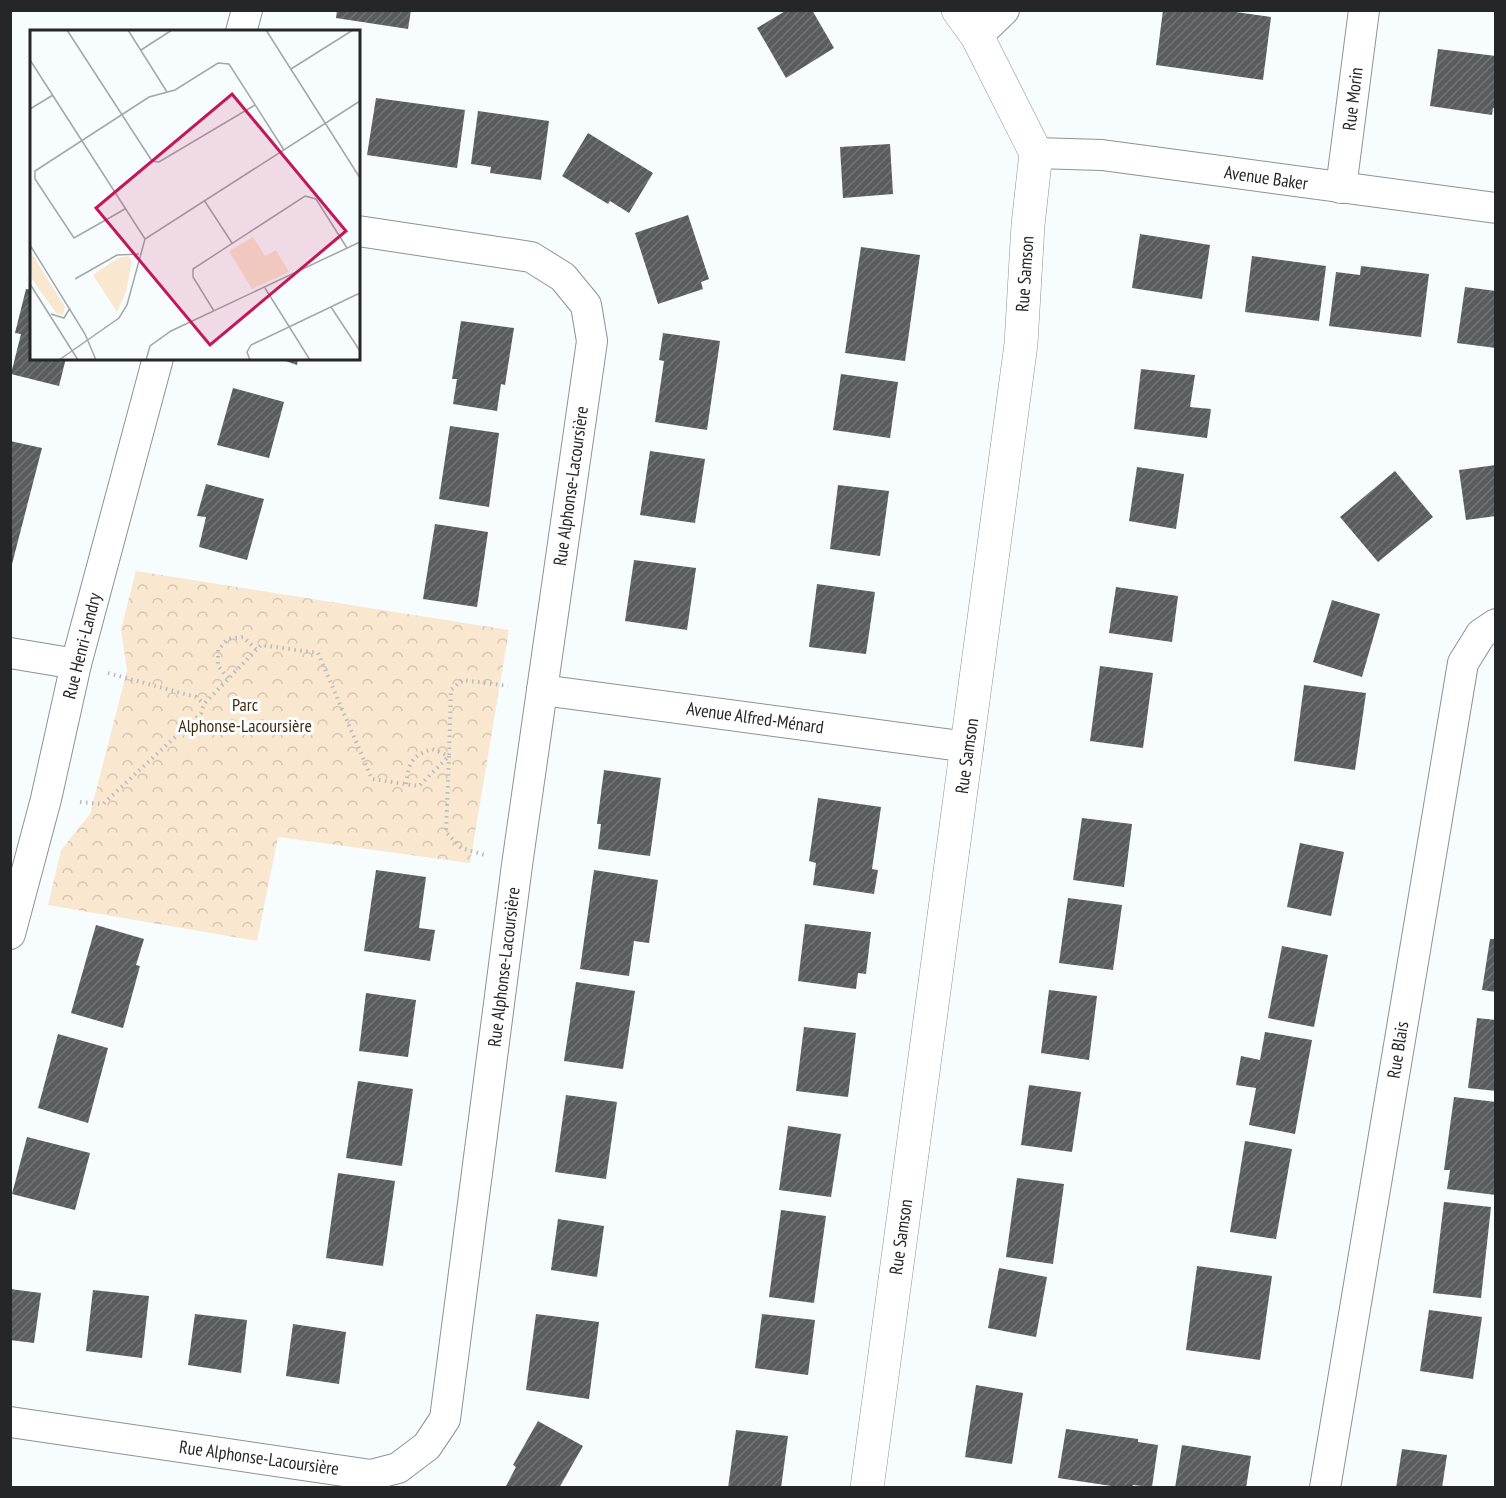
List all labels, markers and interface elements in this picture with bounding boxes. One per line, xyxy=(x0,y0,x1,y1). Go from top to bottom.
inset map xyxy=(30,30,360,360)
street label: Rue Morin xyxy=(1337,66,1368,132)
street label: Avenue Baker xyxy=(1223,160,1309,195)
street label: Rue Samson xyxy=(1010,235,1039,313)
street label: Rue Alphonse-Lacoursière xyxy=(548,405,593,567)
street label: Rue Henri-Landry xyxy=(57,590,106,701)
park label: Parc Alphonse-Lacoursière xyxy=(178,693,312,737)
street label: Avenue Alfred-Ménard xyxy=(685,696,825,739)
street label: Rue Samson xyxy=(950,717,983,795)
street label: Rue Alphonse-Lacoursière xyxy=(482,886,525,1048)
street label: Rue Blais xyxy=(1382,1020,1413,1080)
street label: Rue Samson xyxy=(884,1198,917,1276)
street label: Rue Alphonse-Lacoursière xyxy=(178,1435,340,1480)

